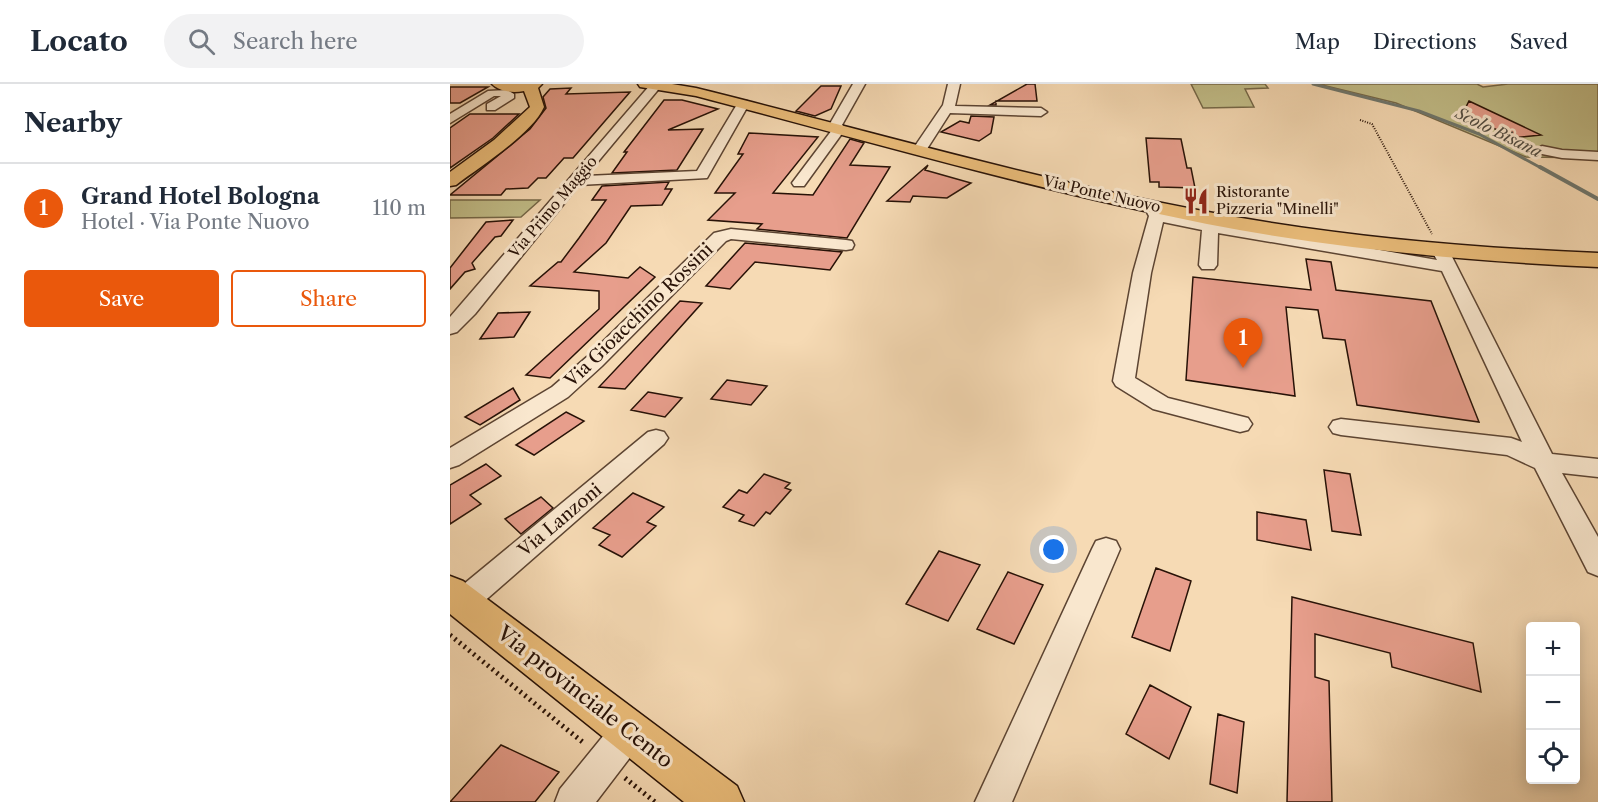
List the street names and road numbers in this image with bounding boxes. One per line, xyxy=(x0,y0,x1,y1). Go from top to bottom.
street label: Via Primo Maggio xyxy=(504,152,601,262)
street label: Via Ponte Nuovo xyxy=(1041,171,1163,216)
street label: Via Gioacchino Rossini xyxy=(560,238,718,392)
street label: Via Lanzoni xyxy=(513,478,607,562)
street label: Via provinciale Cento xyxy=(492,620,678,773)

